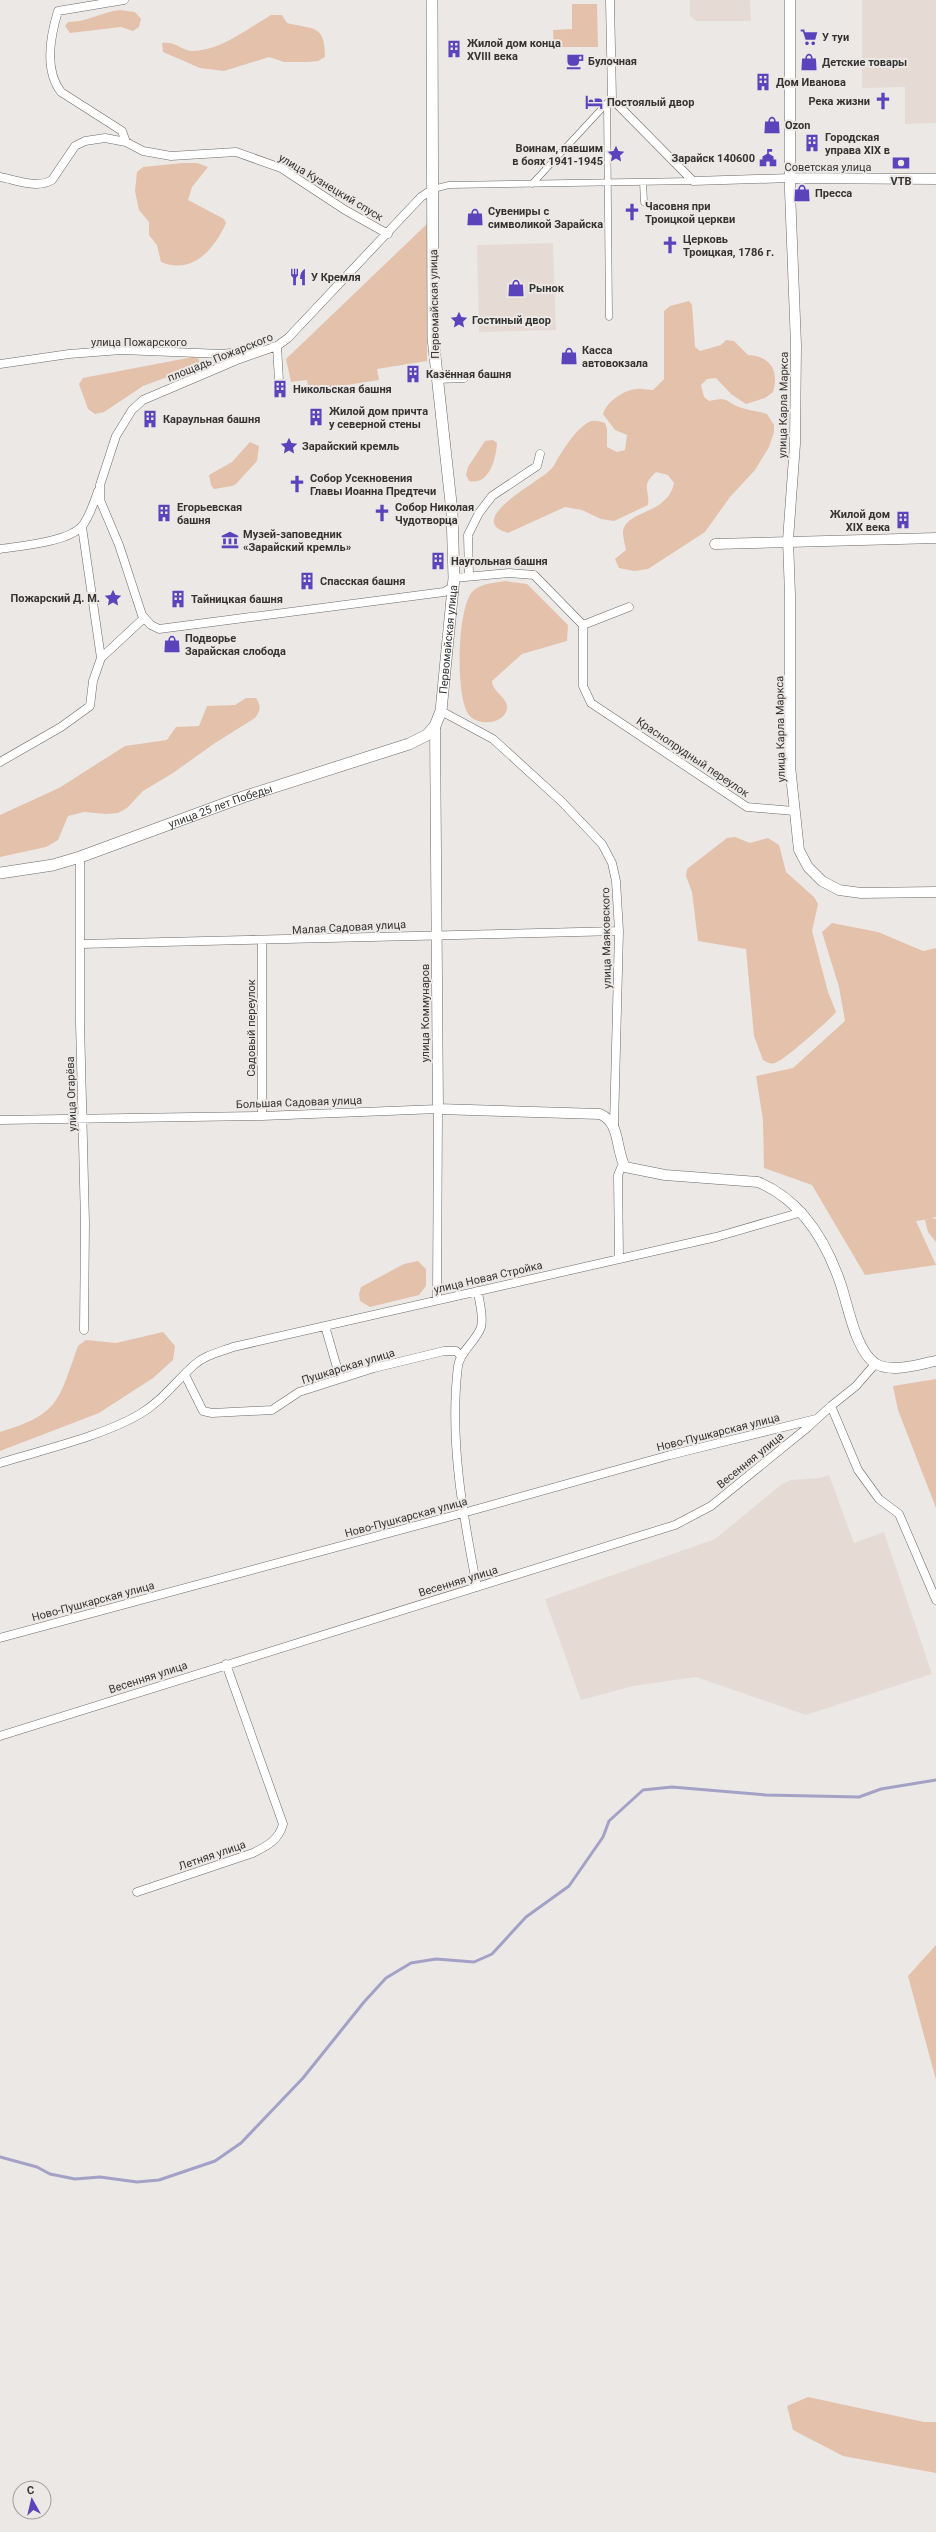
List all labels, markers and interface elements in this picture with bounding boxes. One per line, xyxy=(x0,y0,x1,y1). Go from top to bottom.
supermarket icon: У туи xyxy=(799,27,819,47)
place label: У туи xyxy=(822,31,849,44)
place label: Жилой дом конца XVIII века xyxy=(467,37,561,63)
building icon: Жилой дом конца XVIII века xyxy=(444,39,464,59)
cafe icon: Булочная xyxy=(565,51,585,71)
shop icon: Детские товары xyxy=(799,52,819,72)
place label: Булочная xyxy=(588,55,637,68)
place label: Детские товары xyxy=(822,56,907,69)
building icon: Дом Иванова xyxy=(753,72,773,92)
place label: Дом Иванова xyxy=(776,76,846,89)
church icon: Река жизни xyxy=(873,91,893,111)
hotel icon: Постоялый двор xyxy=(584,92,604,112)
place label: Река жизни xyxy=(808,95,870,108)
place label: Постоялый двор xyxy=(607,96,694,109)
shop icon: Ozon xyxy=(762,115,782,135)
place label: Ozon xyxy=(785,119,810,132)
place label: Городская управа XIX в xyxy=(825,131,890,157)
building icon: Городская управа XIX в xyxy=(802,133,822,153)
place label: Воинам, павшим в боях 1941-1945 xyxy=(512,142,603,168)
place icon: Воинам, павшим в боях 1941-1945 xyxy=(606,144,626,164)
public building icon: Зарайск 140600 xyxy=(758,148,778,168)
street label: улица Кузнецкий спуск xyxy=(276,151,385,224)
place label: Зарайск 140600 xyxy=(671,152,755,165)
bank icon: VTB xyxy=(891,153,911,173)
street label: Советская улица xyxy=(784,161,872,174)
place label: VTB xyxy=(890,175,912,188)
shop icon: Пресса xyxy=(792,183,812,203)
place label: Пресса xyxy=(815,187,852,200)
place label: Часовня при Троицкой церкви xyxy=(645,200,735,226)
church icon: Часовня при Троицкой церкви xyxy=(622,202,642,222)
place label: Сувениры с символикой Зарайска xyxy=(488,205,603,231)
shop icon: Сувениры с символикой Зарайска xyxy=(465,207,485,227)
place label: Церковь Троицкая, 1786 г. xyxy=(683,233,774,259)
church icon: Церковь Троицкая, 1786 г. xyxy=(660,235,680,255)
street label: Первомайская улица xyxy=(427,249,442,359)
restaurant icon: У Кремля xyxy=(288,267,308,287)
place label: У Кремля xyxy=(311,271,361,284)
shop icon: Рынок xyxy=(506,278,526,298)
place label: Рынок xyxy=(529,282,565,295)
place icon: Гостиный двор xyxy=(449,310,469,330)
place label: Гостиный двор xyxy=(472,314,551,327)
street label: площадь Пожарского xyxy=(166,330,275,385)
street label: улица Пожарского xyxy=(91,336,187,349)
place label: Касса автовокзала xyxy=(582,344,648,370)
shop icon: Касса автовокзала xyxy=(559,346,579,366)
street label: улица Карла Маркса xyxy=(776,352,791,458)
building icon: Казённая башня xyxy=(403,364,423,384)
place label: Казённая башня xyxy=(426,368,511,381)
building icon: Никольская башня xyxy=(270,379,290,399)
place label: Никольская башня xyxy=(293,383,392,396)
place label: Жилой дом причта у северной стены xyxy=(329,405,428,431)
building icon: Жилой дом причта у северной стены xyxy=(306,407,326,427)
building icon: Караульная башня xyxy=(140,409,160,429)
place label: Караульная башня xyxy=(163,413,260,426)
place icon: Зарайский кремль xyxy=(279,436,299,456)
place label: Зарайский кремль xyxy=(302,440,399,453)
place label: Собор Усекновения Главы Иоанна Предтечи xyxy=(310,472,436,498)
church icon: Собор Усекновения Главы Иоанна Предтечи xyxy=(287,474,307,494)
place label: Егорьевская башня xyxy=(177,501,242,527)
place label: Собор Николая Чудотворца xyxy=(395,501,474,527)
building icon: Егорьевская башня xyxy=(154,503,174,523)
church icon: Собор Николая Чудотворца xyxy=(372,503,392,523)
place label: Жилой дом XIX века xyxy=(830,508,890,534)
building icon: Жилой дом XIX века xyxy=(893,510,913,530)
place label: Музей-заповедник «Зарайский кремль» xyxy=(243,528,352,554)
museum icon: Музей-заповедник «Зарайский кремль» xyxy=(220,530,240,550)
building icon: Наугольная башня xyxy=(428,551,448,571)
place label: Наугольная башня xyxy=(451,555,548,568)
building icon: Спасская башня xyxy=(297,571,317,591)
place label: Спасская башня xyxy=(320,575,405,588)
street label: Первомайская улица xyxy=(437,584,460,695)
place icon: Пожарский Д. М. xyxy=(103,588,123,608)
building icon: Тайницкая башня xyxy=(168,589,188,609)
place label: Пожарский Д. М. xyxy=(11,592,100,605)
place label: Тайницкая башня xyxy=(191,593,283,606)
place label: Подворье Зарайская слобода xyxy=(185,632,286,658)
shop icon: Подворье Зарайская слобода xyxy=(162,634,182,654)
street label: улица Карла Маркса xyxy=(773,676,788,782)
street label: Краснопрудный переулок xyxy=(634,715,752,800)
street label: улица 25 лет Победы xyxy=(167,782,274,831)
street label: улица Маяковского xyxy=(599,887,614,989)
street label: Малая Садовая улица xyxy=(292,918,406,937)
street label: улица Коммунаров xyxy=(419,964,432,1062)
street label: Садовый переулок xyxy=(245,979,258,1077)
street label: улица Огарёва xyxy=(64,1056,79,1132)
street label: Большая Садовая улица xyxy=(236,1094,362,1111)
street label: улица Новая Стройка xyxy=(432,1259,544,1296)
street label: Пушкарская улица xyxy=(300,1346,396,1387)
street label: Ново-Пушкарская улица xyxy=(655,1411,781,1454)
street label: Весенняя улица xyxy=(714,1430,786,1491)
street label: Ново-Пушкарская улица xyxy=(343,1495,469,1540)
street label: Весенняя улица xyxy=(417,1563,499,1600)
street label: Ново-Пушкарская улица xyxy=(30,1579,156,1624)
street label: Весенняя улица xyxy=(107,1659,189,1696)
street label: Летняя улица xyxy=(177,1838,247,1873)
north arrow xyxy=(12,2480,52,2520)
text: С xyxy=(26,2484,35,2498)

